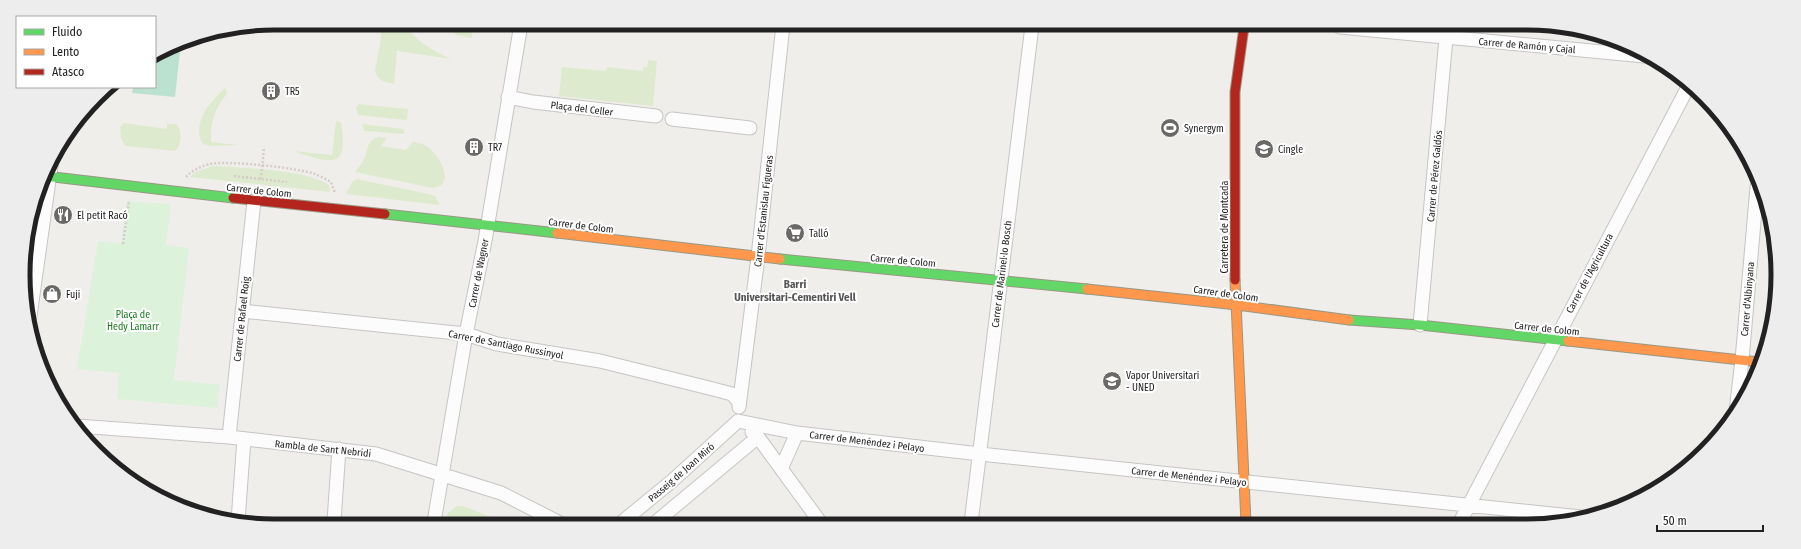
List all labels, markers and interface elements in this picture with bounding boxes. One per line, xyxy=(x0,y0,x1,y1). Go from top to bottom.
legend xyxy=(16,16,156,88)
text: Fluido xyxy=(52,25,82,39)
street label: Carrer de Ramón y Cajal xyxy=(1478,36,1576,56)
text: Lento xyxy=(52,45,79,59)
text: Atasco xyxy=(52,65,84,79)
building icon: TR5 xyxy=(260,80,282,102)
place label: TR5 xyxy=(285,86,300,98)
street label: Plaça del Celler xyxy=(550,99,614,119)
sports icon: Synergym xyxy=(1159,117,1181,139)
place label: Synergym xyxy=(1184,123,1224,135)
street label: Carrer de Pérez Galdós xyxy=(1425,130,1445,223)
building icon: TR7 xyxy=(463,136,485,158)
school or university icon: Cingle xyxy=(1253,138,1275,160)
place label: TR7 xyxy=(488,142,502,154)
place label: Cingle xyxy=(1278,144,1303,156)
street label: Carrer d'Estanislau Figueras xyxy=(752,155,776,268)
street label: Carretera de Montcada xyxy=(1219,181,1231,273)
street label: Carrer de Colom xyxy=(226,182,292,200)
restaurant icon: El petit Racó xyxy=(52,204,74,226)
place label: El petit Racó xyxy=(77,210,128,222)
street label: Carrer de Colom xyxy=(548,216,614,236)
street label: Carrer de Marinel·lo Bosch xyxy=(989,220,1015,328)
supermarket icon: Talló xyxy=(784,222,806,244)
place label: Talló xyxy=(809,228,828,240)
street label: Carrer de l'Agricultura xyxy=(1564,231,1616,316)
street label: Carrer de Wagner xyxy=(466,237,492,309)
street label: Carrer de Colom xyxy=(870,252,936,270)
street label: Carrer d'Albinyana xyxy=(1739,261,1757,337)
street label: Carrer de Rafael Roig xyxy=(232,276,252,362)
district label: Barri Universitari-Cementiri Vell xyxy=(734,278,857,304)
shop icon: Fuji xyxy=(41,283,63,305)
street label: Carrer de Colom xyxy=(1192,283,1259,305)
place label: Fuji xyxy=(66,289,80,301)
park label: Plaça de Hedy Lamarr xyxy=(107,309,160,333)
street label: Carrer de Colom xyxy=(1514,320,1580,338)
street label: Carrer de Santiago Russinyol xyxy=(447,328,565,362)
school or university icon: Vapor Universitari - UNED xyxy=(1101,370,1123,392)
place label: Vapor Universitari - UNED xyxy=(1126,370,1199,394)
street label: Carrer de Menéndez i Pelayo xyxy=(809,429,925,455)
street label: Rambla de Sant Nebridi xyxy=(274,438,372,460)
street label: Passeig de Joan Miró xyxy=(646,441,717,505)
street label: Carrer de Menéndez i Pelayo xyxy=(1131,465,1247,489)
scale bar xyxy=(1657,507,1763,533)
text: 50 m xyxy=(1663,514,1687,528)

